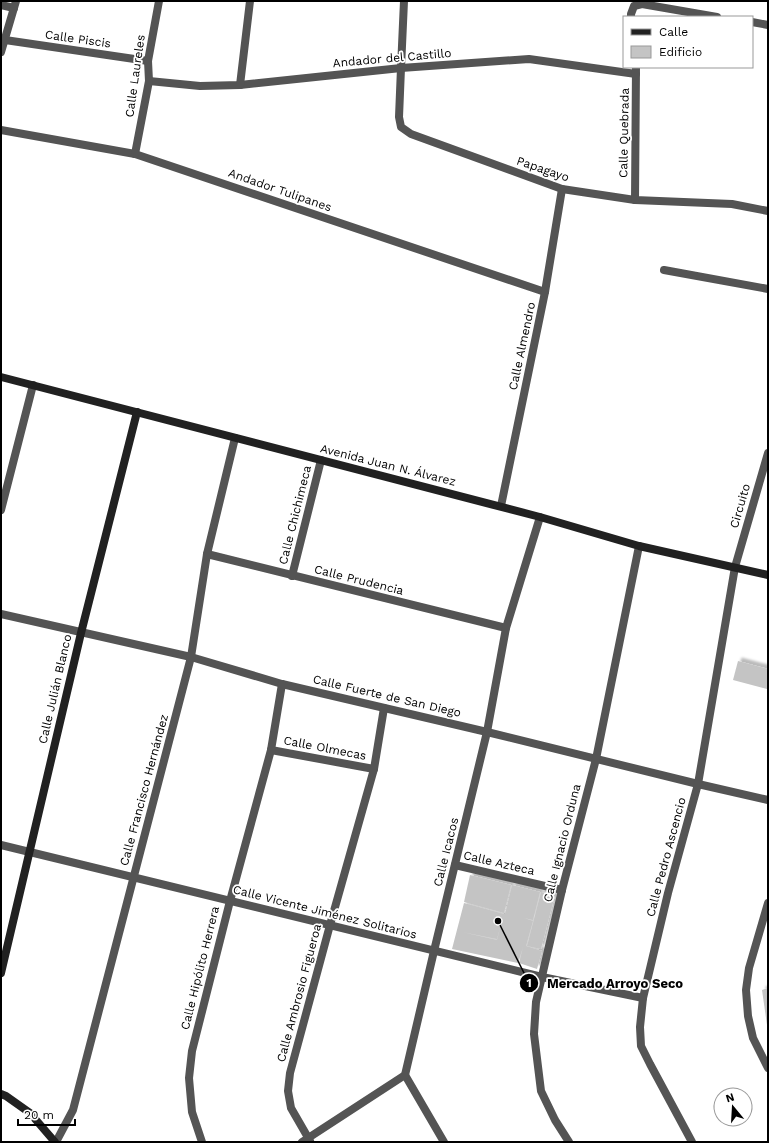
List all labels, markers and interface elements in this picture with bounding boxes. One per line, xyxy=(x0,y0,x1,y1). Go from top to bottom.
legend xyxy=(623,16,753,68)
text: Calle xyxy=(659,25,688,39)
street label: Calle Piscis xyxy=(44,27,112,51)
street label: Calle Laureles xyxy=(122,34,148,118)
text: Edificio xyxy=(659,45,702,59)
street label: Andador del Castillo xyxy=(332,46,452,70)
street label: Calle Quebrada xyxy=(616,88,632,178)
street label: Papagayo xyxy=(515,153,571,185)
street label: Andador Tulipanes xyxy=(226,166,334,214)
street label: Calle Almendro xyxy=(506,301,538,391)
street label: Avenida Juan N. Álvarez xyxy=(319,441,457,489)
street label: Calle Chichimeca xyxy=(276,464,314,566)
street label: Circuito xyxy=(727,482,753,530)
street label: Calle Prudencia xyxy=(313,562,405,598)
street label: Calle Julián Blanco xyxy=(36,633,74,745)
street label: Calle Fuerte de San Diego xyxy=(311,672,463,720)
street label: Calle Francisco Hernández xyxy=(117,713,171,867)
street label: Calle Olmecas xyxy=(282,733,368,763)
street label: Calle Ignacio Orduna xyxy=(541,782,584,904)
street label: Calle Pedro Ascencio xyxy=(643,796,689,918)
street label: Calle Icacos xyxy=(431,816,461,888)
street label: Calle Azteca xyxy=(462,848,536,878)
street label: Calle Vicente Jiménez Solitarios xyxy=(232,882,418,942)
street label: Calle Hipólito Herrera xyxy=(178,905,222,1031)
street label: Calle Ambrosio Figueroa xyxy=(274,922,324,1064)
callout: Mercado Arroyo Seco xyxy=(519,971,691,996)
text: 1 xyxy=(526,976,532,990)
text: Mercado Arroyo Seco xyxy=(547,976,683,991)
north arrow xyxy=(713,1087,753,1127)
text: N xyxy=(724,1091,736,1105)
scale bar xyxy=(18,1101,75,1127)
text: 20 m xyxy=(24,1108,54,1122)

